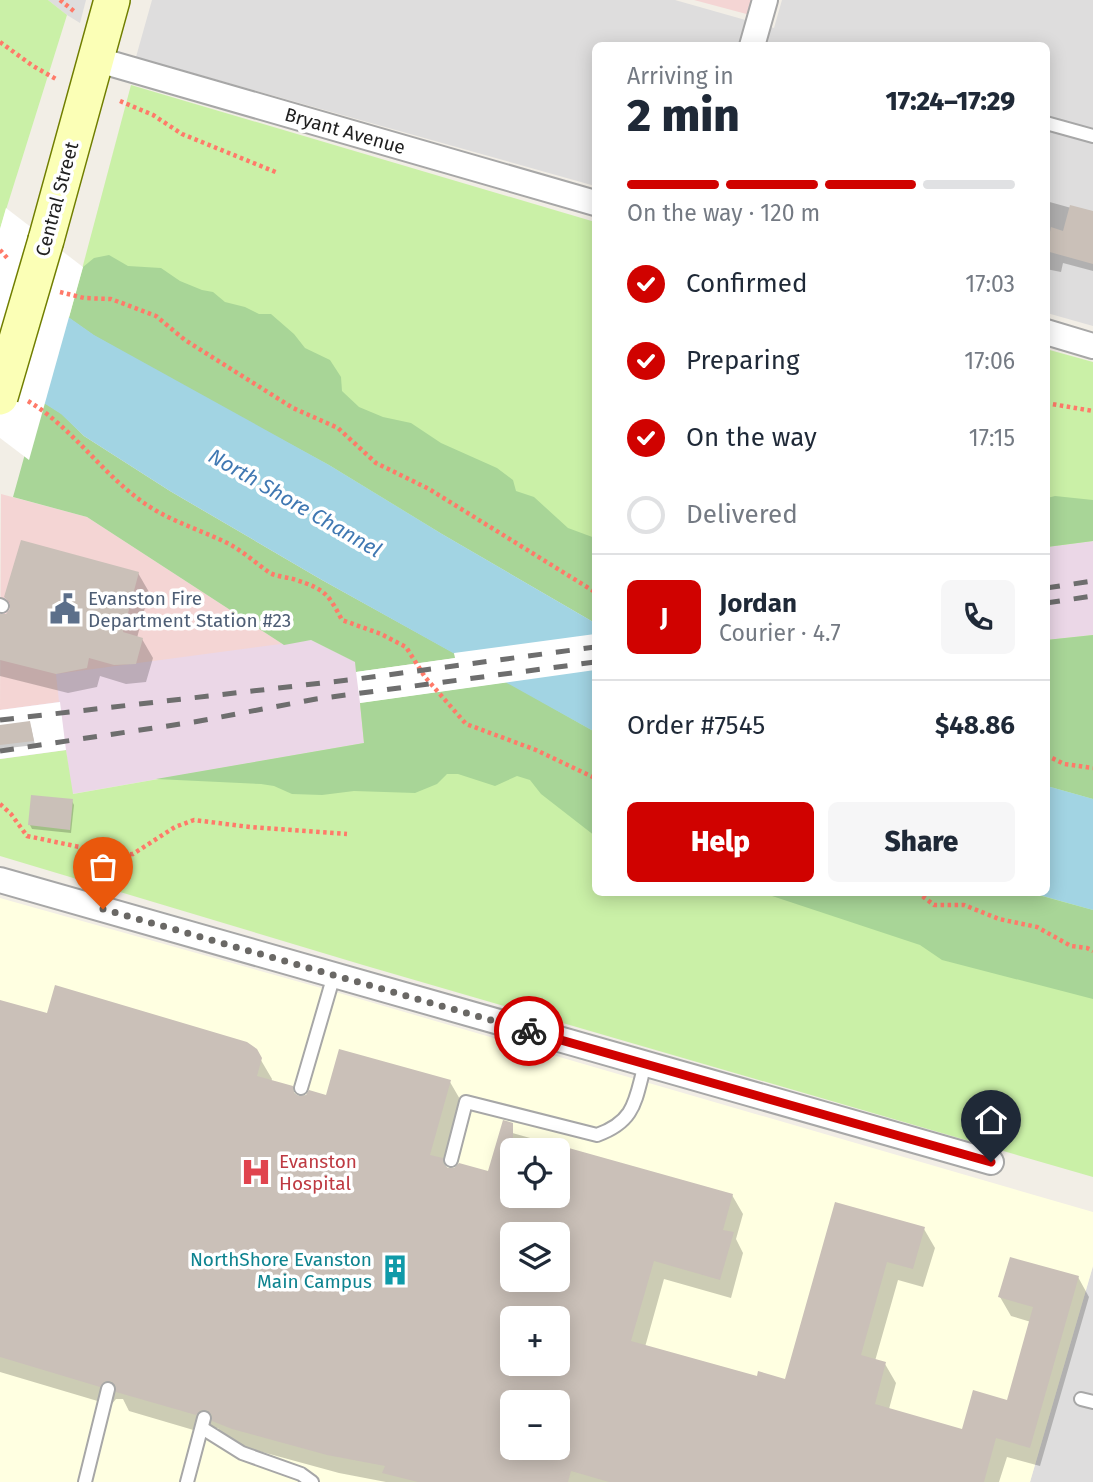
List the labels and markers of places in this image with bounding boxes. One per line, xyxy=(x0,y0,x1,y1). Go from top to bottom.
place label: Evanston Fire Department Station #23 xyxy=(88,587,291,632)
public building icon: Evanston Fire Department Station #23 xyxy=(48,592,82,626)
pin xyxy=(73,837,133,909)
pin xyxy=(961,1090,1021,1162)
place label: Evanston Hospital xyxy=(279,1150,357,1195)
hospital icon: Evanston Hospital xyxy=(239,1155,273,1189)
place label: NorthShore Evanston Main Campus xyxy=(190,1248,372,1293)
building icon: NorthShore Evanston Main Campus xyxy=(378,1253,412,1287)

